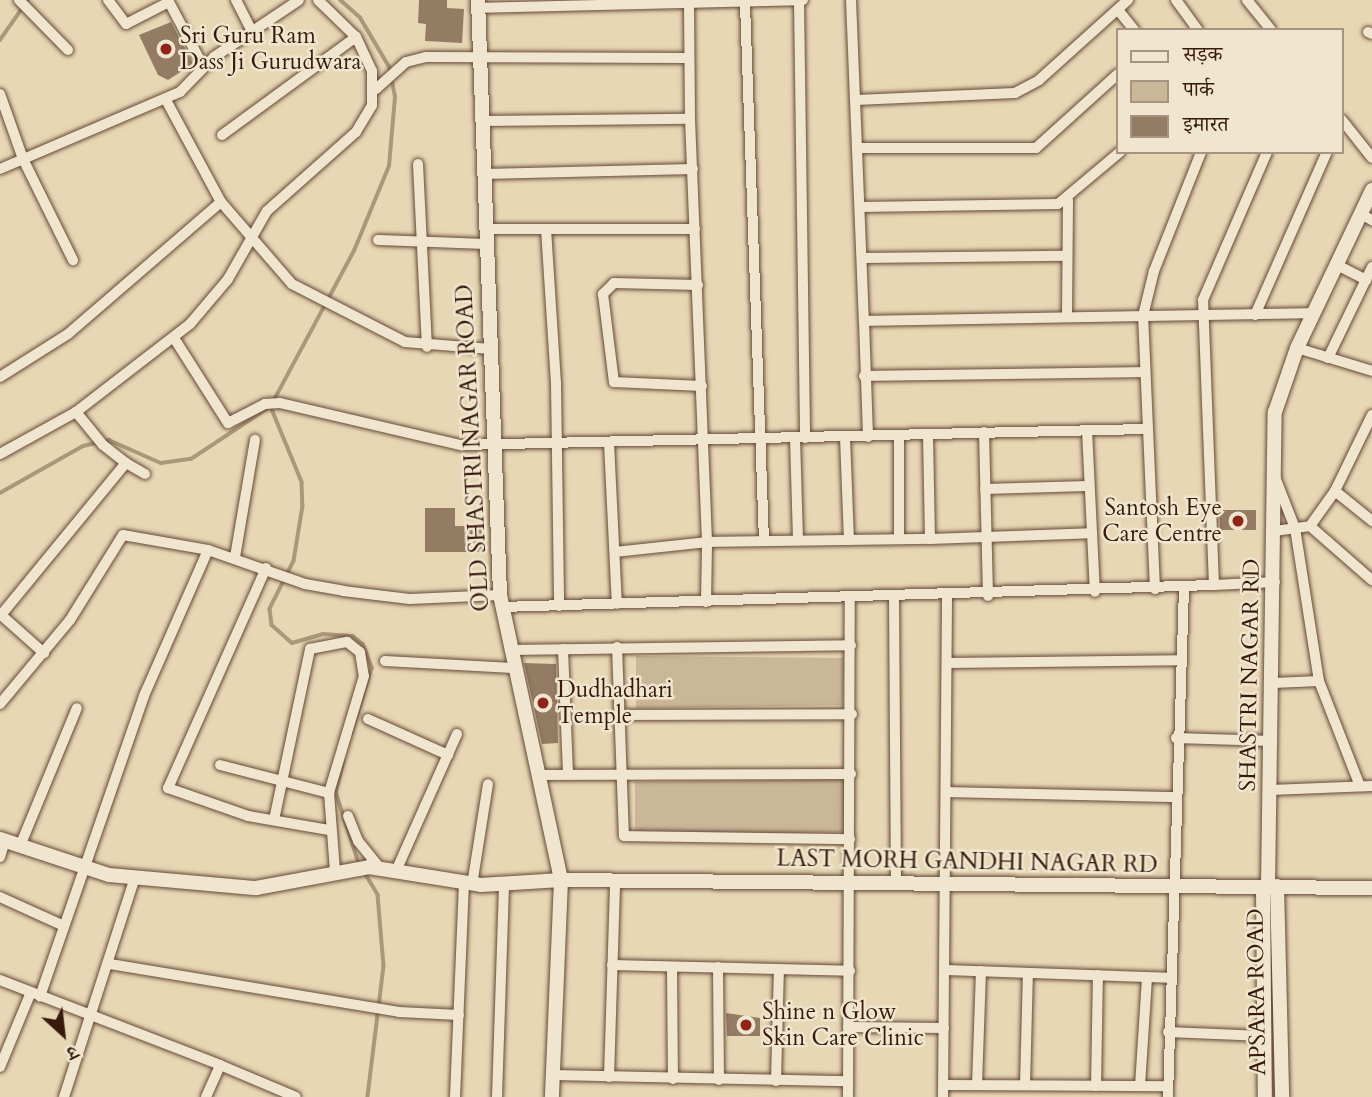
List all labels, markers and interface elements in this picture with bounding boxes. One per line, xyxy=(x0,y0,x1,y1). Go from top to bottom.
place label: Sri Guru Ram Dass Ji Gurudwara xyxy=(180,22,361,76)
legend xyxy=(1116,28,1344,154)
text: सड़क xyxy=(1183,40,1222,69)
marker: Sri Guru Ram Dass Ji Gurudwara xyxy=(158,41,174,57)
text: पार्क xyxy=(1183,75,1214,104)
text: इमारत xyxy=(1183,110,1229,139)
street label: OLD SHASTRI NAGAR ROAD xyxy=(451,284,495,612)
place label: Santosh Eye Care Centre xyxy=(1102,494,1222,548)
marker: Santosh Eye Care Centre xyxy=(1228,511,1248,531)
street label: SHASTRI NAGAR RD xyxy=(1234,558,1266,792)
place label: Dudhadhari Temple xyxy=(557,676,673,730)
marker: Dudhadhari Temple xyxy=(535,695,551,711)
street label: LAST MORH GANDHI NAGAR RD xyxy=(776,845,1158,879)
street label: APSARA ROAD xyxy=(1242,908,1272,1076)
place label: Shine n Glow Skin Care Clinic xyxy=(762,998,924,1052)
north arrow xyxy=(28,999,98,1069)
marker: Shine n Glow Skin Care Clinic xyxy=(736,1015,756,1035)
text: उ xyxy=(62,1039,83,1066)

